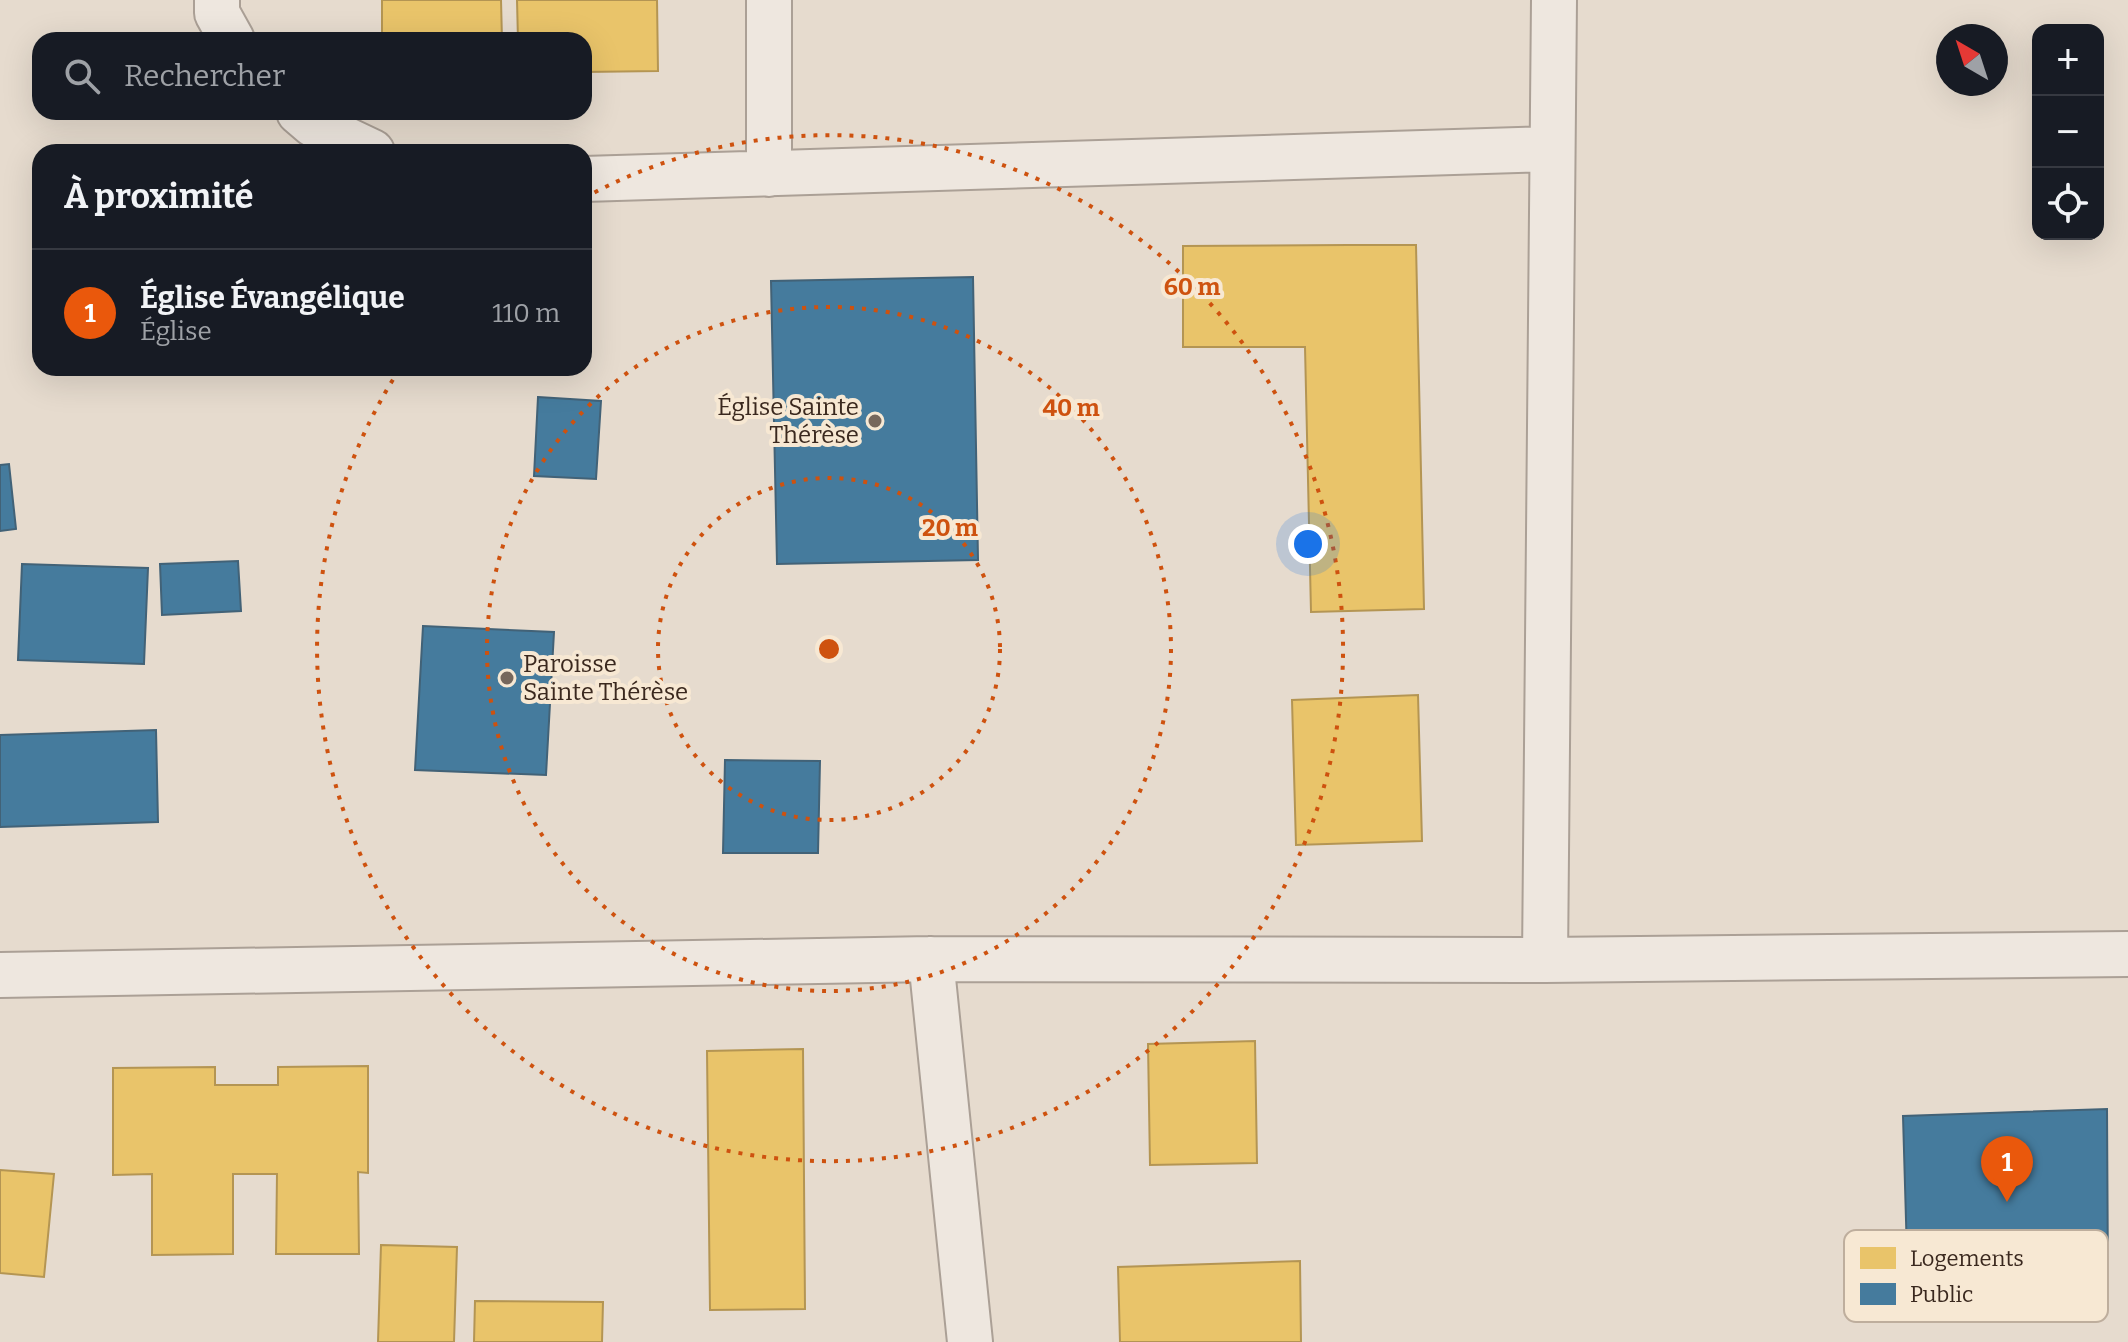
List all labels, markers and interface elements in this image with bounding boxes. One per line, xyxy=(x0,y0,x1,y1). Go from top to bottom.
north arrow xyxy=(1936,24,2008,96)
map controls xyxy=(2032,24,2104,240)
button: + xyxy=(2032,24,2104,96)
search box xyxy=(32,32,592,120)
icon: search xyxy=(60,54,104,98)
text: Rechercher xyxy=(124,58,285,94)
button: − xyxy=(2032,96,2104,168)
button: locate xyxy=(2032,168,2104,240)
text: À proximité xyxy=(64,176,254,217)
text: 60 m xyxy=(1164,273,1220,301)
text: Église Évangélique xyxy=(140,280,405,316)
text: 1 xyxy=(84,298,96,329)
text: 110 m xyxy=(492,298,560,329)
text: Église xyxy=(140,316,212,347)
place label: Église Sainte Thérèse xyxy=(717,392,859,449)
text: 40 m xyxy=(1042,394,1100,422)
marker: Église Sainte Thérèse xyxy=(866,412,884,430)
text: 20 m xyxy=(922,514,978,542)
your location xyxy=(1288,524,1328,564)
centre of rings xyxy=(815,635,843,663)
place label: Paroisse Sainte Thérèse xyxy=(523,650,688,706)
marker: Paroisse Sainte Thérèse xyxy=(498,669,516,687)
pin: 1 xyxy=(1981,1136,2033,1202)
legend xyxy=(1844,1230,2108,1322)
text: Logements xyxy=(1910,1245,2024,1272)
text: Public xyxy=(1910,1281,1973,1308)

